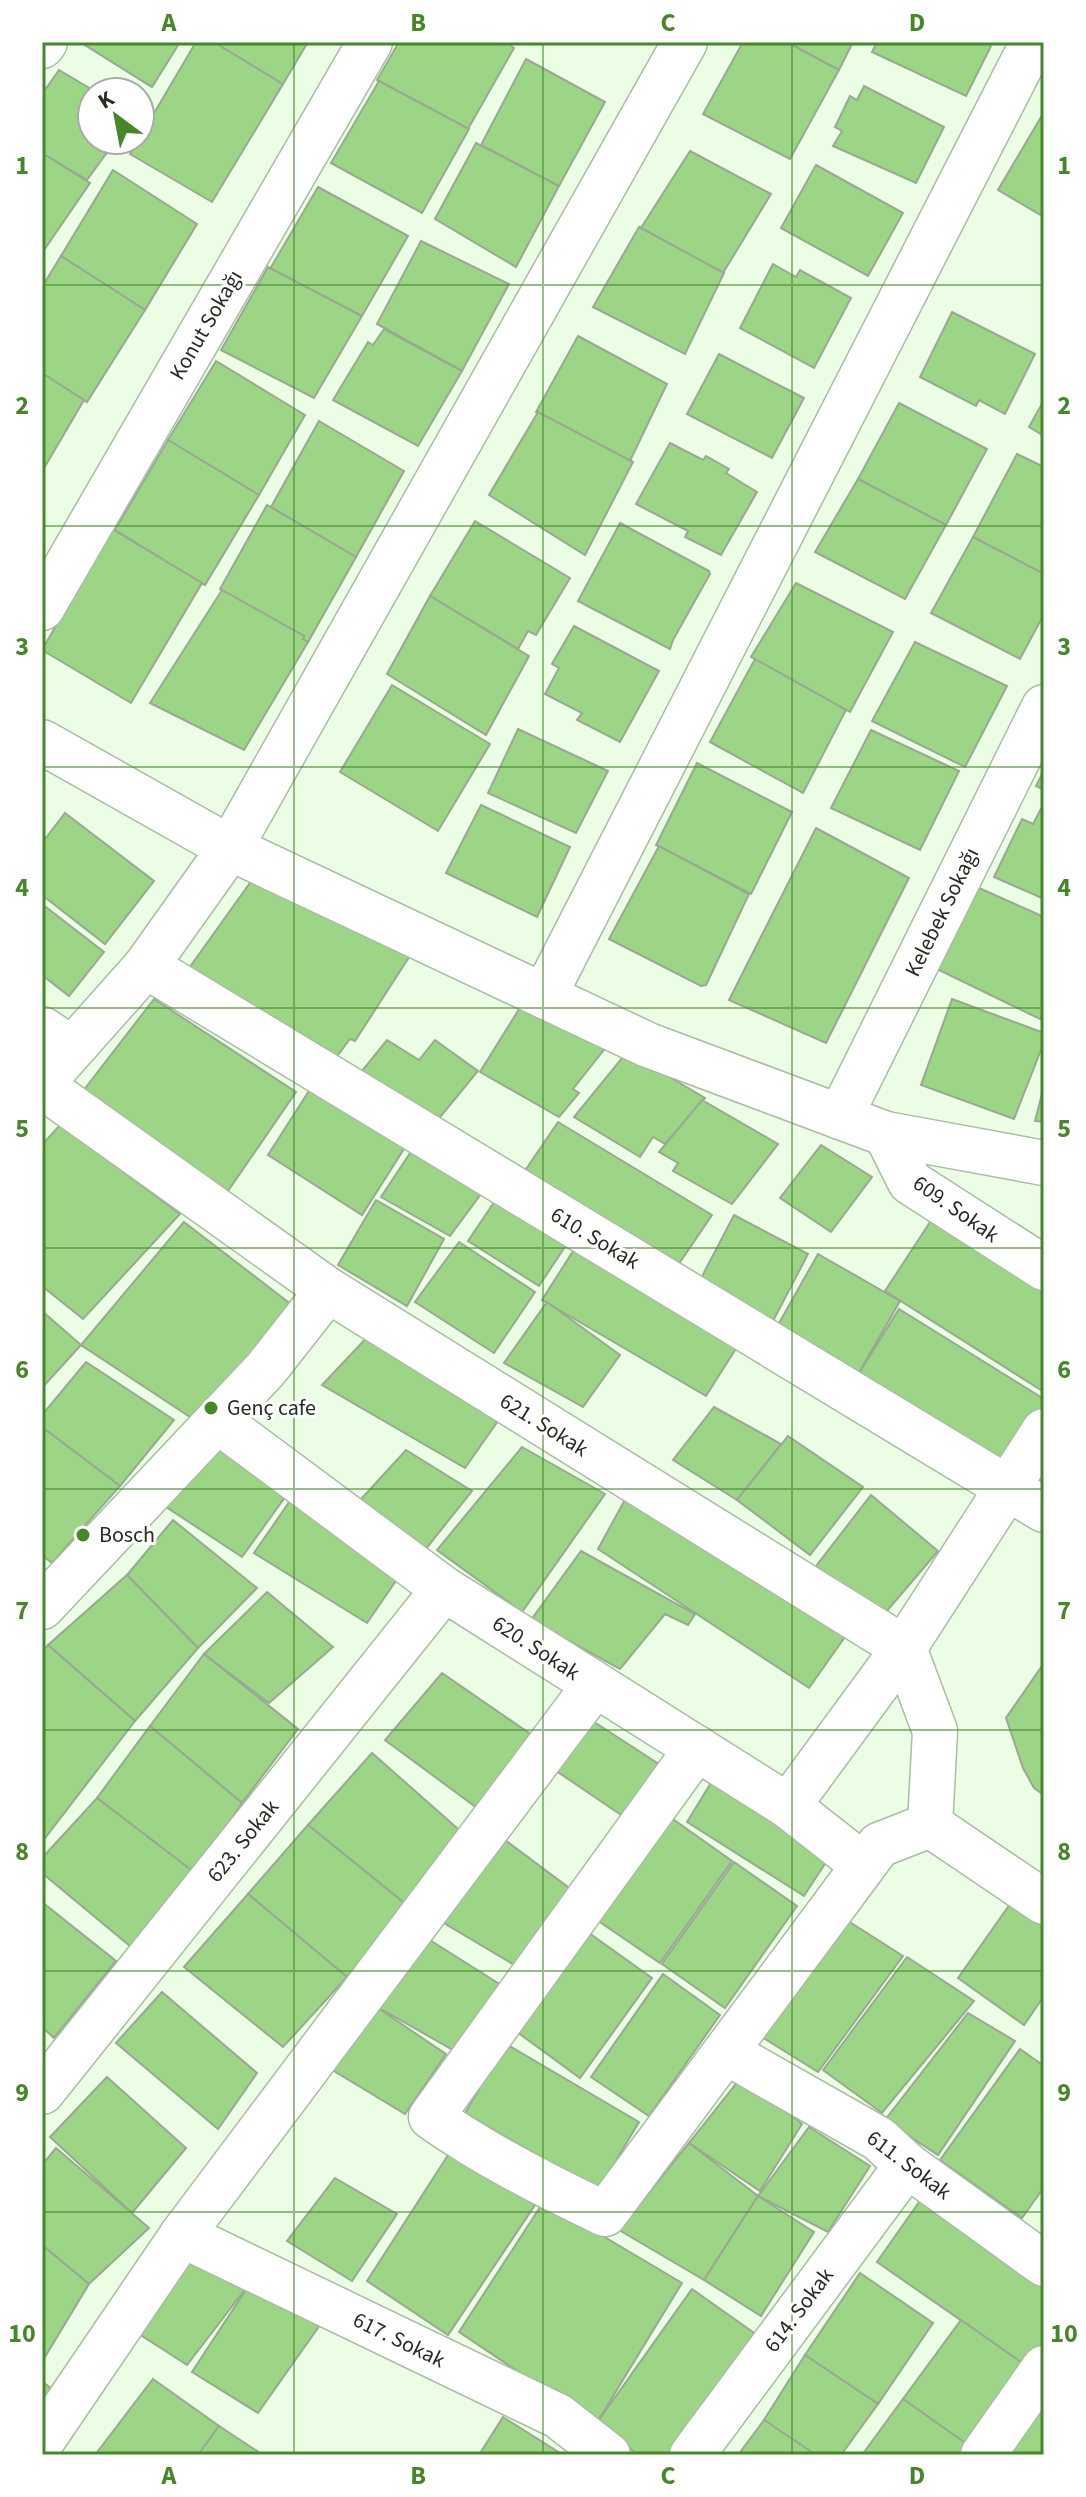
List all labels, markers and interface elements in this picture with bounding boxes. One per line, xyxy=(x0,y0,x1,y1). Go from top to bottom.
text: A xyxy=(161,4,178,41)
text: B xyxy=(410,4,426,41)
text: C xyxy=(660,4,676,41)
text: D xyxy=(909,4,925,41)
north arrow xyxy=(76,76,156,156)
text: K xyxy=(92,82,121,117)
text: 1 xyxy=(15,147,29,184)
text: 1 xyxy=(1057,147,1071,184)
street label: Konut Sokağı xyxy=(162,264,250,386)
text: 2 xyxy=(15,387,29,424)
text: 2 xyxy=(1057,387,1071,424)
text: 3 xyxy=(15,628,29,665)
text: 3 xyxy=(1057,628,1071,665)
street label: Kelebek Sokağı xyxy=(897,842,987,982)
text: 4 xyxy=(15,869,29,906)
text: 4 xyxy=(1057,869,1071,906)
text: 5 xyxy=(15,1110,29,1147)
text: 5 xyxy=(1057,1110,1071,1147)
street label: 609. Sokak xyxy=(906,1167,1006,1251)
street label: 610. Sokak xyxy=(544,1199,646,1277)
text: 6 xyxy=(15,1351,29,1388)
text: 6 xyxy=(1057,1351,1071,1388)
street label: 621. Sokak xyxy=(494,1385,595,1465)
place label: Genç cafe xyxy=(227,1392,316,1424)
marker: Genç cafe xyxy=(202,1399,220,1417)
place label: Bosch xyxy=(99,1519,155,1551)
marker: Bosch xyxy=(74,1526,92,1544)
text: 7 xyxy=(15,1592,29,1629)
text: 7 xyxy=(1057,1592,1071,1629)
street label: 620. Sokak xyxy=(486,1608,586,1688)
street label: 623. Sokak xyxy=(199,1792,287,1890)
text: 8 xyxy=(15,1833,29,1870)
text: 8 xyxy=(1057,1833,1071,1870)
text: 9 xyxy=(15,2074,29,2111)
text: 9 xyxy=(1057,2074,1071,2111)
street label: 611. Sokak xyxy=(860,2122,958,2208)
street label: 614. Sokak xyxy=(756,2261,842,2359)
street label: 617. Sokak xyxy=(347,2304,451,2376)
text: 10 xyxy=(8,2315,36,2352)
text: 10 xyxy=(1050,2315,1078,2352)
text: A xyxy=(161,2457,178,2494)
text: B xyxy=(410,2457,426,2494)
text: C xyxy=(660,2457,676,2494)
text: D xyxy=(909,2457,925,2494)

